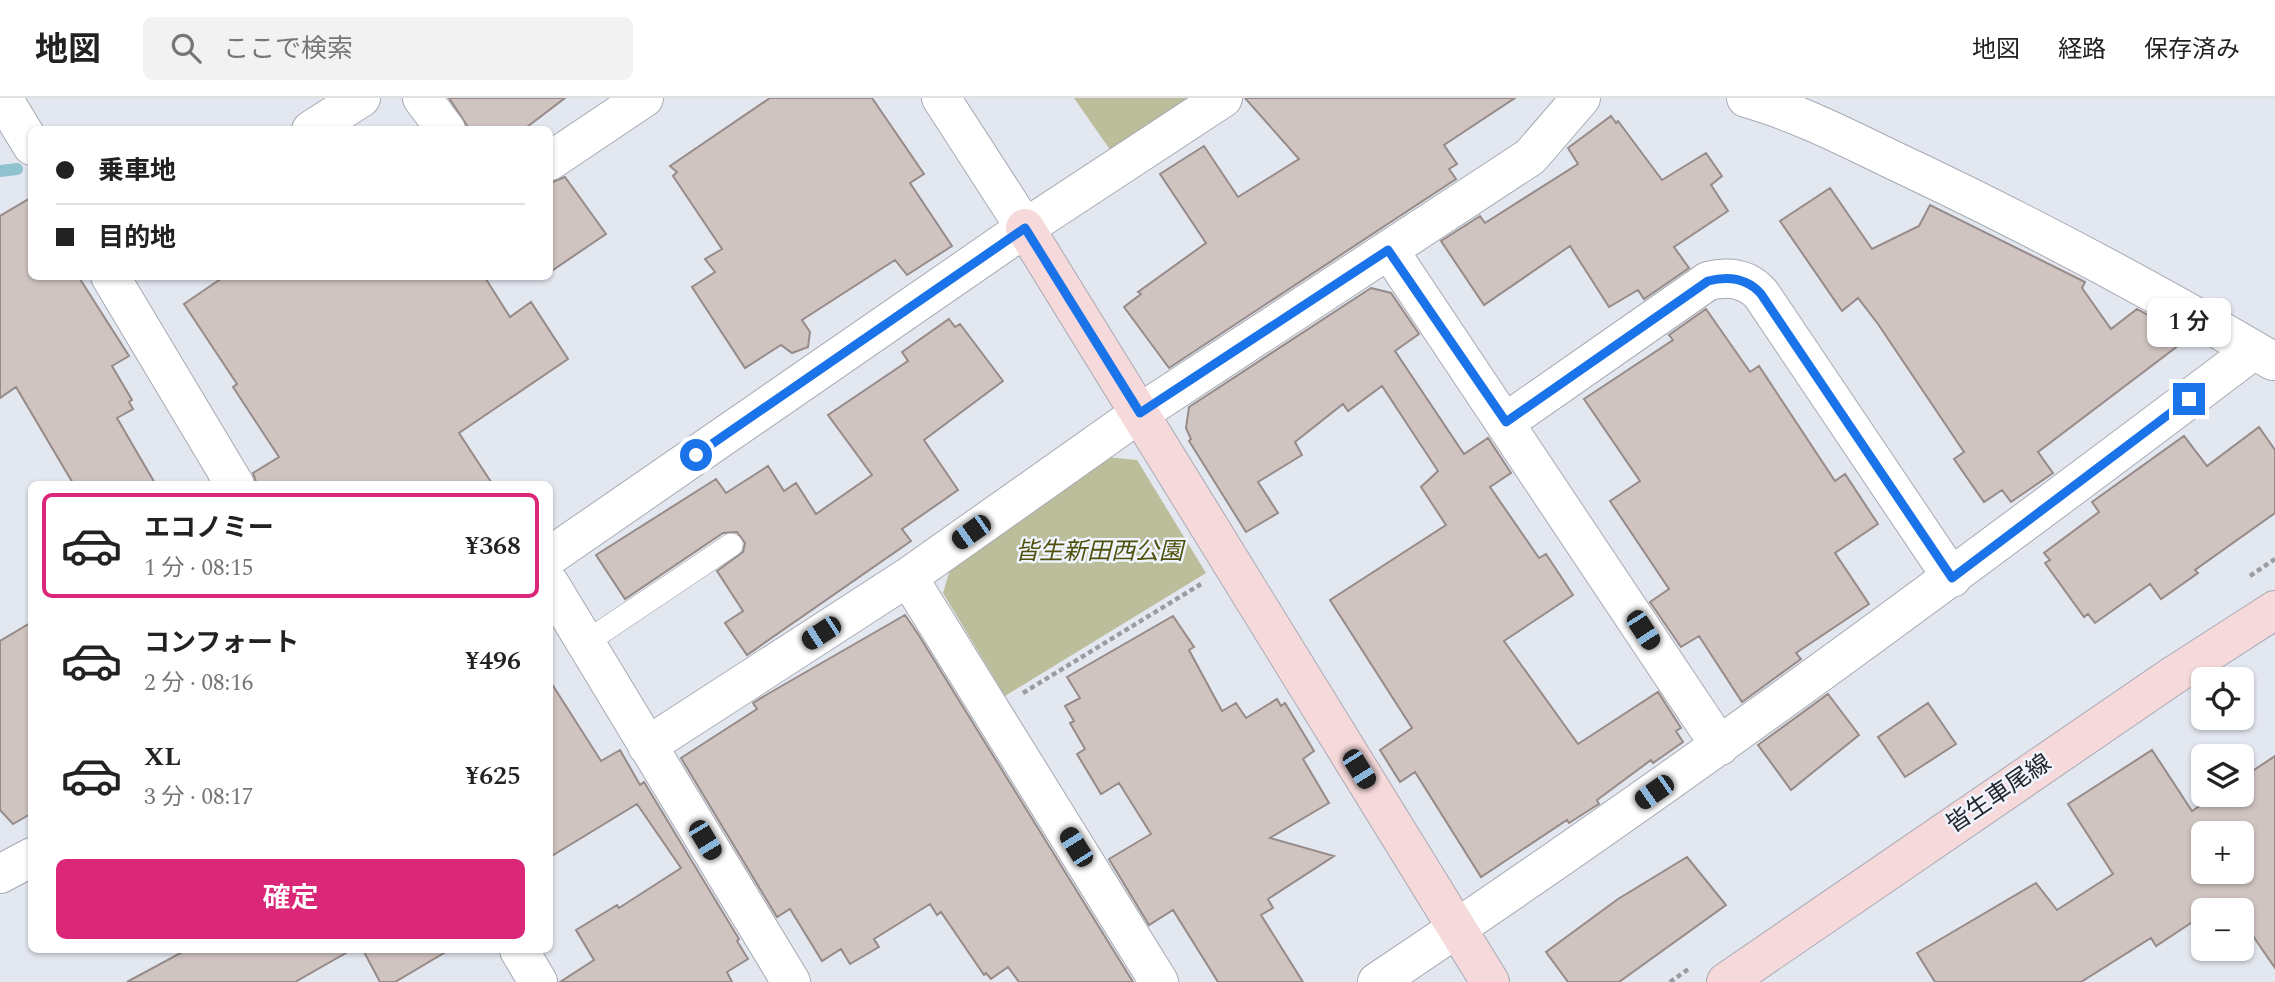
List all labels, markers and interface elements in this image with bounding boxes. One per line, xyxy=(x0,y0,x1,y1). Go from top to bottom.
search box xyxy=(143,17,633,80)
text: 地図 xyxy=(35,25,101,75)
icon: search xyxy=(167,29,205,67)
text: ここで検索 xyxy=(223,29,353,69)
text: 地図 xyxy=(1972,32,2020,68)
text: 経路 xyxy=(2058,32,2106,68)
text: 保存済み xyxy=(2144,32,2240,68)
text: 乗車地 xyxy=(98,151,176,191)
text: 目的地 xyxy=(98,218,176,258)
callout: 1 分 xyxy=(2147,298,2231,346)
text: 1 分 xyxy=(2168,305,2210,340)
route end xyxy=(2173,383,2205,415)
route start xyxy=(680,439,712,471)
text: エコノミー xyxy=(144,508,274,548)
car xyxy=(948,511,995,553)
icon: car xyxy=(60,514,123,577)
text: ¥368 xyxy=(465,526,521,566)
park label: 皆生新田西公園 xyxy=(1015,534,1186,570)
text: 1 分 · 08:15 xyxy=(144,551,253,586)
car xyxy=(1623,607,1664,653)
car xyxy=(798,613,845,653)
text: コンフォート xyxy=(144,623,299,663)
icon: car xyxy=(60,629,123,692)
text: ¥496 xyxy=(465,641,521,681)
text: 2 分 · 08:16 xyxy=(144,666,253,701)
map controls xyxy=(2191,667,2254,961)
button: locate xyxy=(2191,667,2254,730)
text: XL xyxy=(144,737,181,777)
icon: car xyxy=(60,744,123,807)
button: layers xyxy=(2191,744,2254,807)
car xyxy=(1339,746,1380,792)
street label: 皆生車尾線 xyxy=(1939,746,2059,842)
text: ¥625 xyxy=(465,756,521,796)
car xyxy=(1631,771,1678,813)
text: 3 分 · 08:17 xyxy=(144,780,253,815)
car xyxy=(686,817,725,863)
button: + xyxy=(2191,821,2254,884)
car xyxy=(1056,824,1097,870)
button: 確定 xyxy=(56,859,525,939)
button: − xyxy=(2191,898,2254,961)

